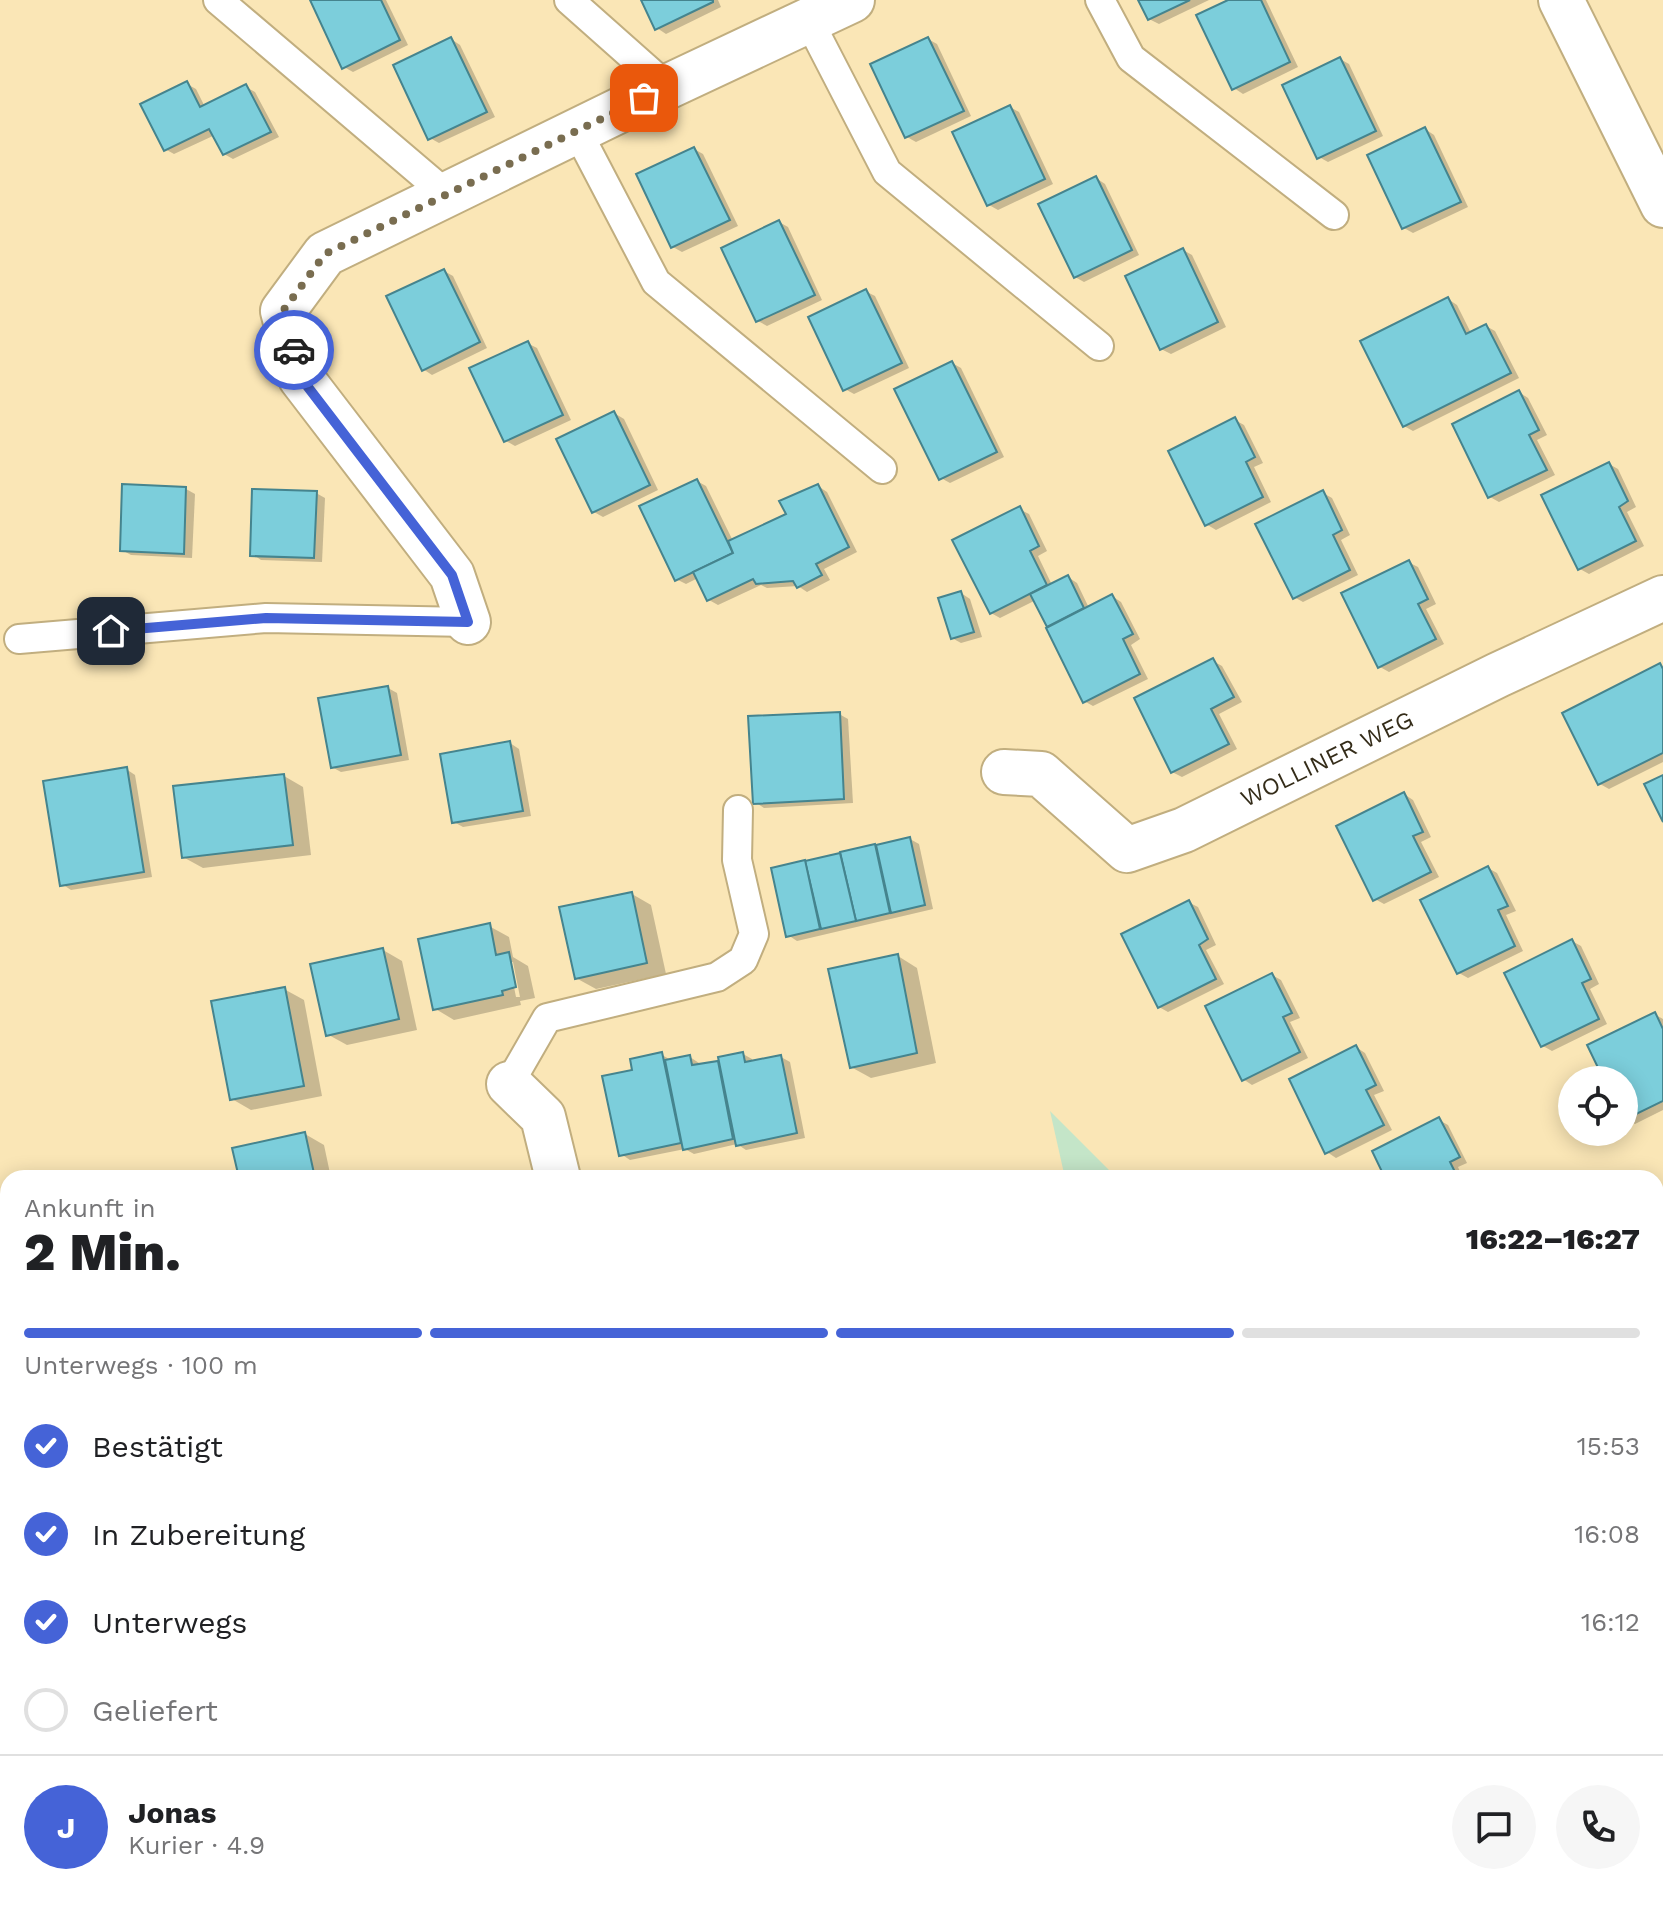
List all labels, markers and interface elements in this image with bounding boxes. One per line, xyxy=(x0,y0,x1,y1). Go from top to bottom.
pin xyxy=(610,64,678,132)
icon: bag xyxy=(622,76,666,120)
courier xyxy=(254,310,334,390)
icon: car xyxy=(272,328,316,372)
pin xyxy=(77,597,145,665)
icon: home xyxy=(89,609,133,653)
street label: WOLLINER WEG xyxy=(1236,705,1418,813)
map controls xyxy=(1558,1066,1638,1146)
button: locate xyxy=(1558,1066,1638,1146)
text: Ankunft in xyxy=(24,1193,156,1223)
text: 16:22–16:27 xyxy=(1466,1221,1640,1256)
text: 2 Min. xyxy=(24,1222,181,1283)
text: Unterwegs · 100 m xyxy=(24,1350,258,1380)
icon: check xyxy=(24,1424,68,1468)
text: Bestätigt xyxy=(92,1429,223,1464)
text: 15:53 xyxy=(1577,1431,1640,1461)
icon: check xyxy=(24,1512,68,1556)
text: In Zubereitung xyxy=(92,1517,305,1552)
text: 16:08 xyxy=(1574,1519,1640,1549)
icon: check xyxy=(24,1600,68,1644)
text: Unterwegs xyxy=(92,1605,247,1640)
text: 16:12 xyxy=(1581,1607,1640,1637)
text: Geliefert xyxy=(92,1693,218,1728)
button: chat xyxy=(1452,1785,1536,1869)
button: phone xyxy=(1556,1785,1640,1869)
text: Jonas xyxy=(128,1795,216,1830)
text: J xyxy=(57,1810,75,1845)
text: Kurier · 4.9 xyxy=(128,1830,265,1860)

